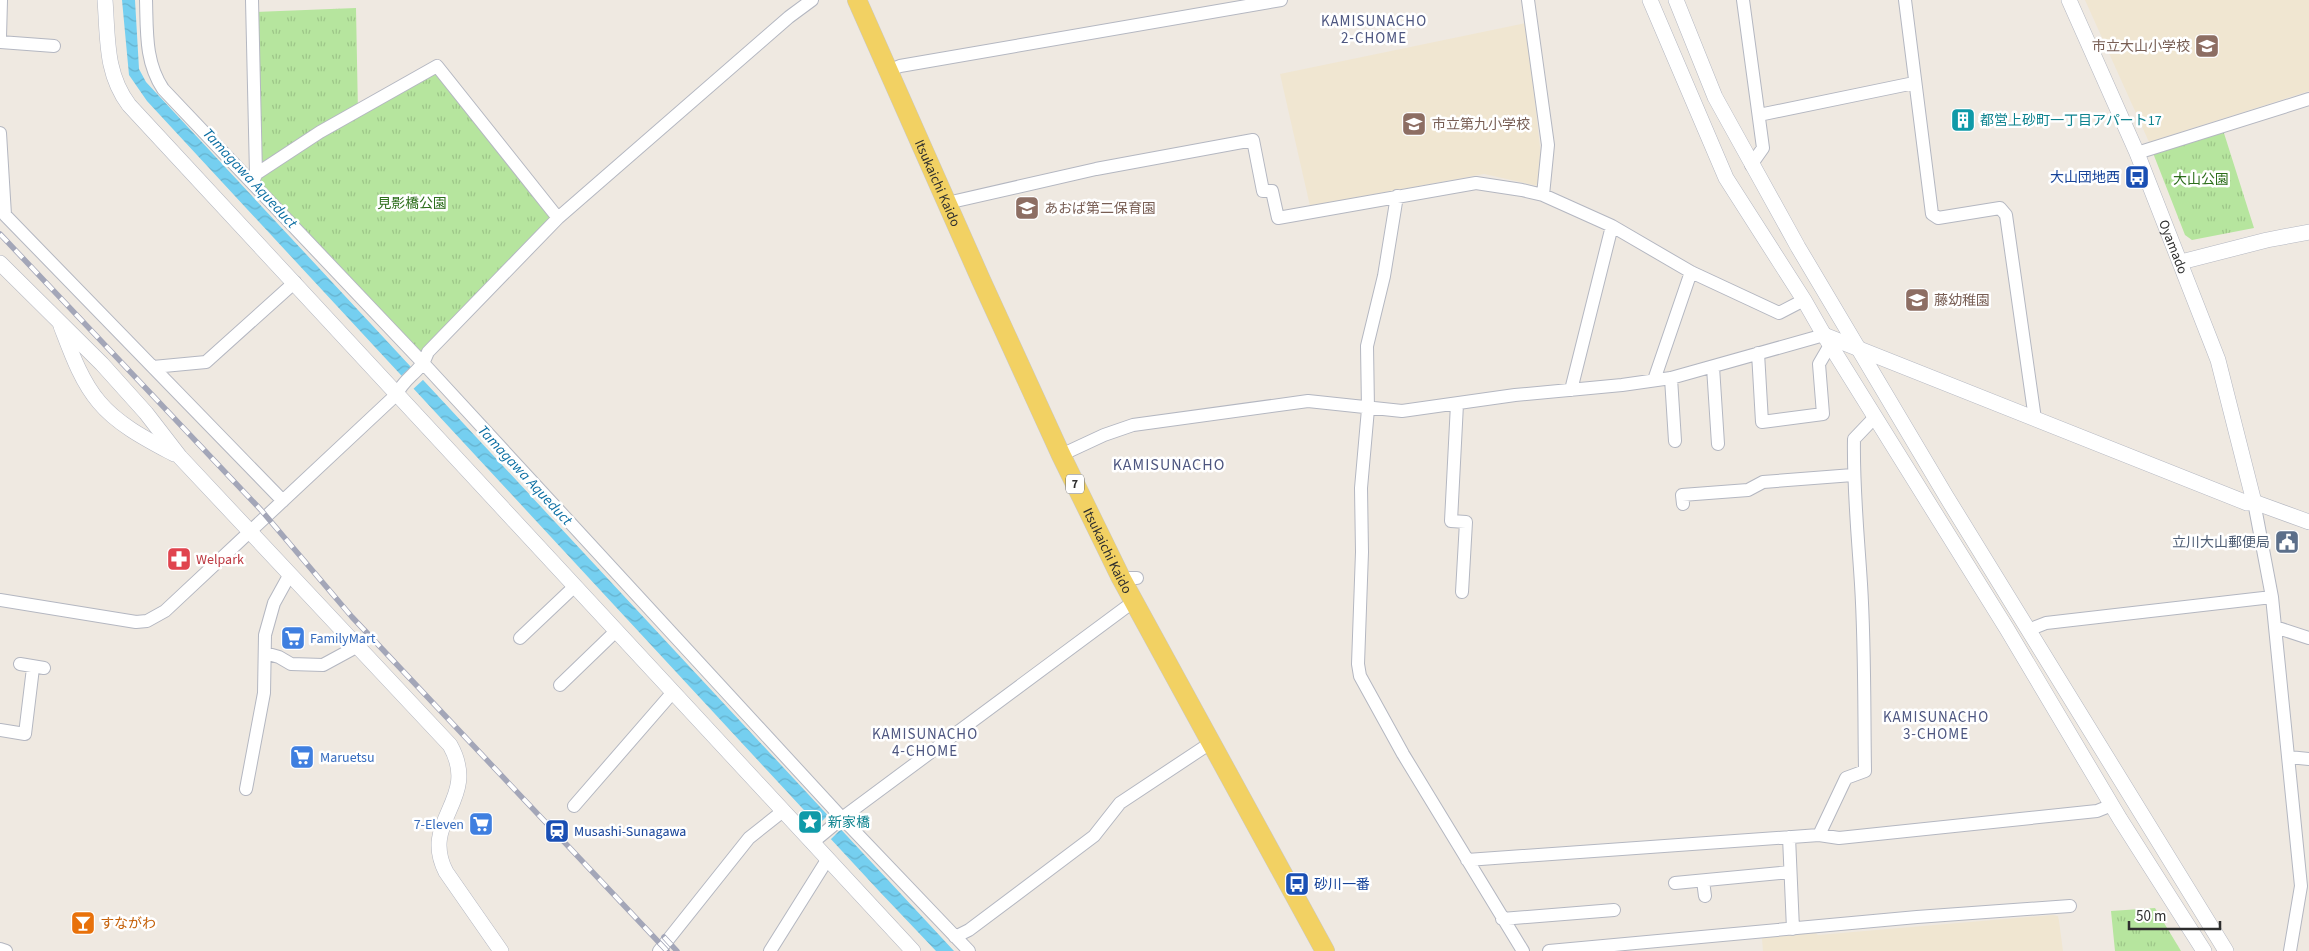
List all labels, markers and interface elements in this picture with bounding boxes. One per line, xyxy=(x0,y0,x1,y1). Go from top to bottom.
district label: KAMISUNACHO 2-CHOME xyxy=(1321,11,1427,49)
school or university icon: 市立大山小学校 xyxy=(2194,33,2220,59)
place label: 市立大山小学校 xyxy=(2092,37,2190,57)
building icon: 都営上砂町一丁目アパート17 xyxy=(1950,107,1976,133)
school or university icon: 市立第九小学校 xyxy=(1401,111,1427,137)
place label: 都営上砂町一丁目アパート17 xyxy=(1980,111,2162,131)
place label: 市立第九小学校 xyxy=(1432,115,1530,135)
water label: Tamagawa Aqueduct xyxy=(198,124,302,234)
street label: Itsukaichi Kaido xyxy=(909,137,965,230)
bus stop icon: 大山団地西 xyxy=(2124,164,2150,190)
place label: 大山団地西 xyxy=(2050,168,2120,188)
park label: 大山公園 xyxy=(2173,170,2229,190)
park label: 見影橋公園 xyxy=(377,194,447,214)
school or university icon: あおば第二保育園 xyxy=(1014,195,1040,221)
place label: あおば第二保育園 xyxy=(1044,199,1156,219)
street label: Oyamado xyxy=(2153,217,2192,277)
school or university icon: 藤幼稚園 xyxy=(1904,287,1930,313)
place label: 藤幼稚園 xyxy=(1934,291,1990,311)
water label: Tamagawa Aqueduct xyxy=(473,421,577,531)
district label: KAMISUNACHO xyxy=(1113,454,1225,476)
road number: 7 xyxy=(1066,474,1084,494)
street label: Itsukaichi Kaido xyxy=(1077,505,1137,597)
public building icon: 立川大山郵便局 xyxy=(2274,529,2300,555)
place label: 立川大山郵便局 xyxy=(2172,533,2270,553)
pharmacy icon: Welpark xyxy=(166,546,192,572)
place label: Welpark xyxy=(196,550,244,570)
supermarket icon: FamilyMart xyxy=(280,625,306,651)
place label: FamilyMart xyxy=(310,629,376,649)
district label: KAMISUNACHO 3-CHOME xyxy=(1883,707,1989,745)
district label: KAMISUNACHO 4-CHOME xyxy=(872,724,978,762)
supermarket icon: Maruetsu xyxy=(289,744,315,770)
place label: Maruetsu xyxy=(320,748,375,768)
place icon: 新家橋 xyxy=(797,809,823,835)
supermarket icon: 7-Eleven xyxy=(468,811,494,837)
place label: 新家橋 xyxy=(828,813,870,833)
place label: 7-Eleven xyxy=(414,815,464,835)
station icon: Musashi-Sunagawa xyxy=(544,818,570,844)
place label: Musashi-Sunagawa xyxy=(574,822,686,842)
bus stop icon: 砂川一番 xyxy=(1284,871,1310,897)
place label: 砂川一番 xyxy=(1314,875,1370,895)
scale bar xyxy=(2129,898,2220,930)
text: 50 m xyxy=(2136,906,2166,927)
bar icon: すながわ xyxy=(70,910,96,936)
place label: すながわ xyxy=(100,914,156,934)

